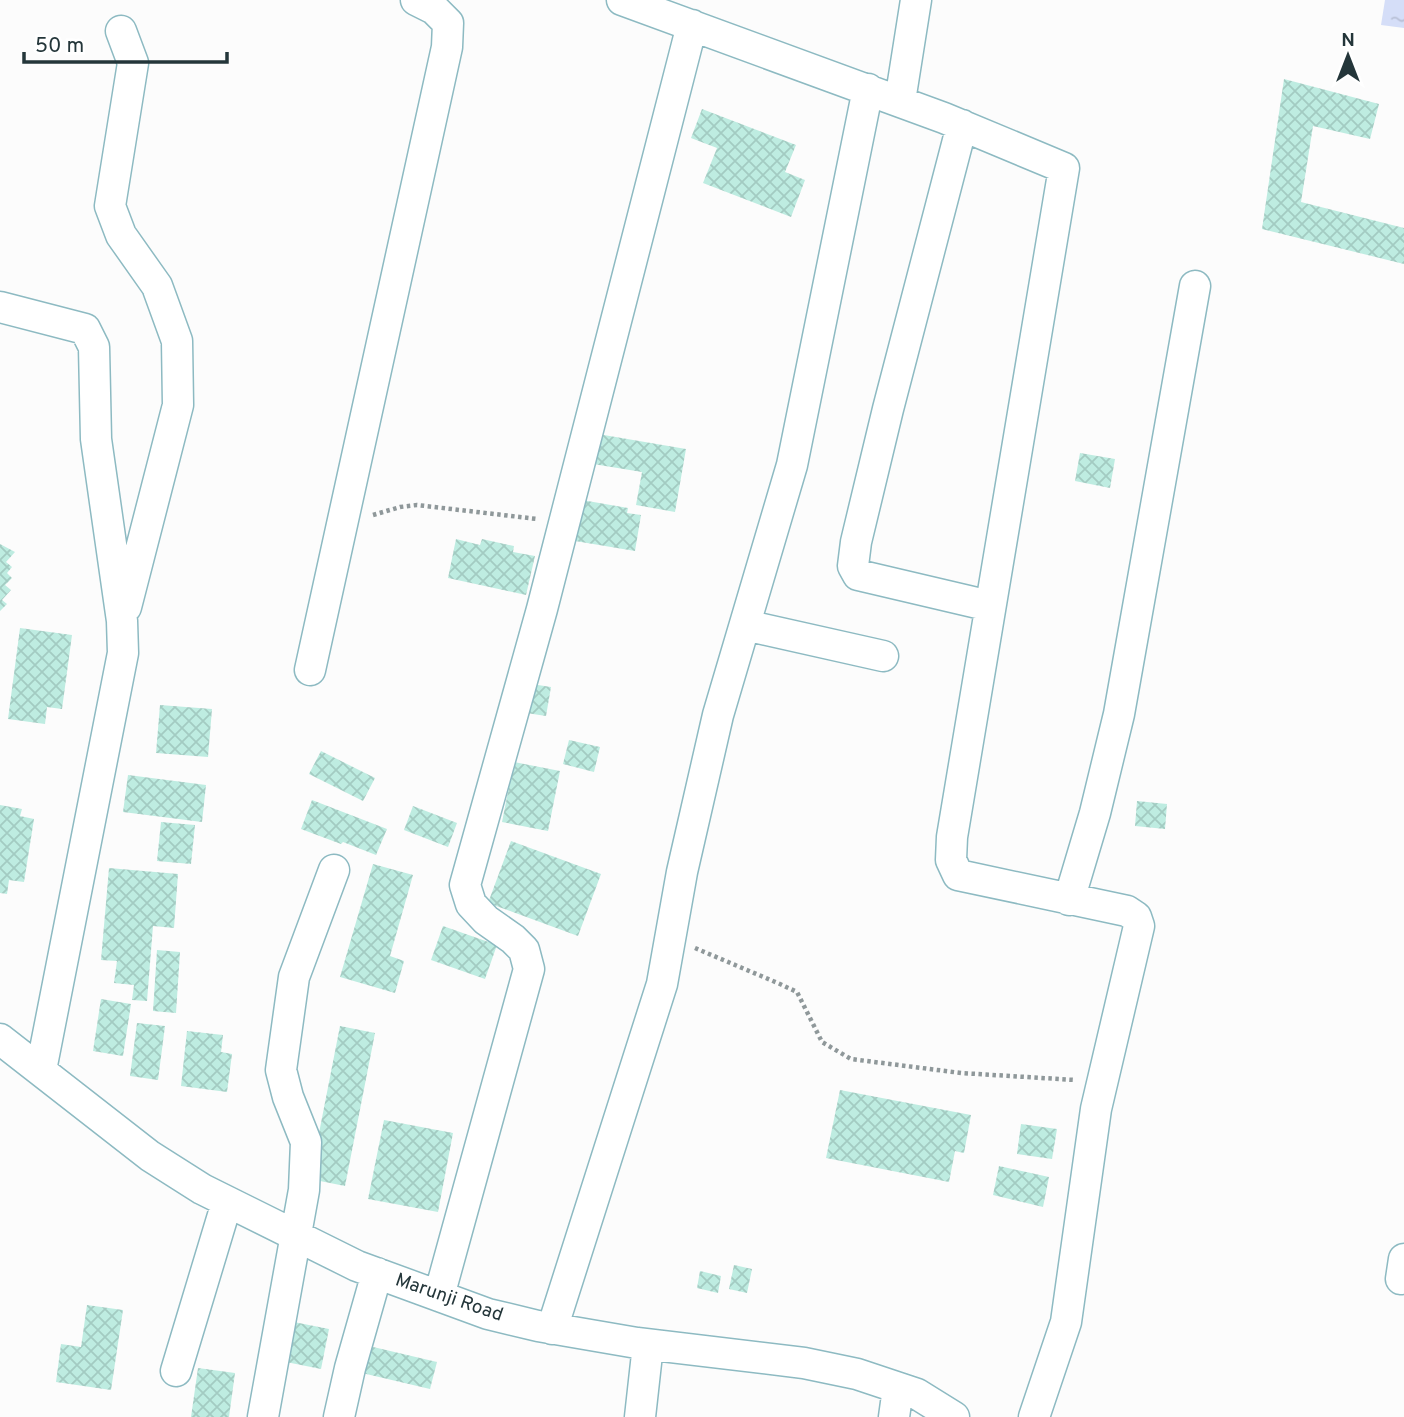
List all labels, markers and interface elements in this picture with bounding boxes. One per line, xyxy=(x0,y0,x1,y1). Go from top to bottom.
scale bar xyxy=(24,21,228,65)
north arrow xyxy=(1313,21,1383,91)
text: N xyxy=(1341,29,1355,53)
text: 50 m xyxy=(35,33,84,60)
street label: Marunji Road xyxy=(392,1268,506,1328)

